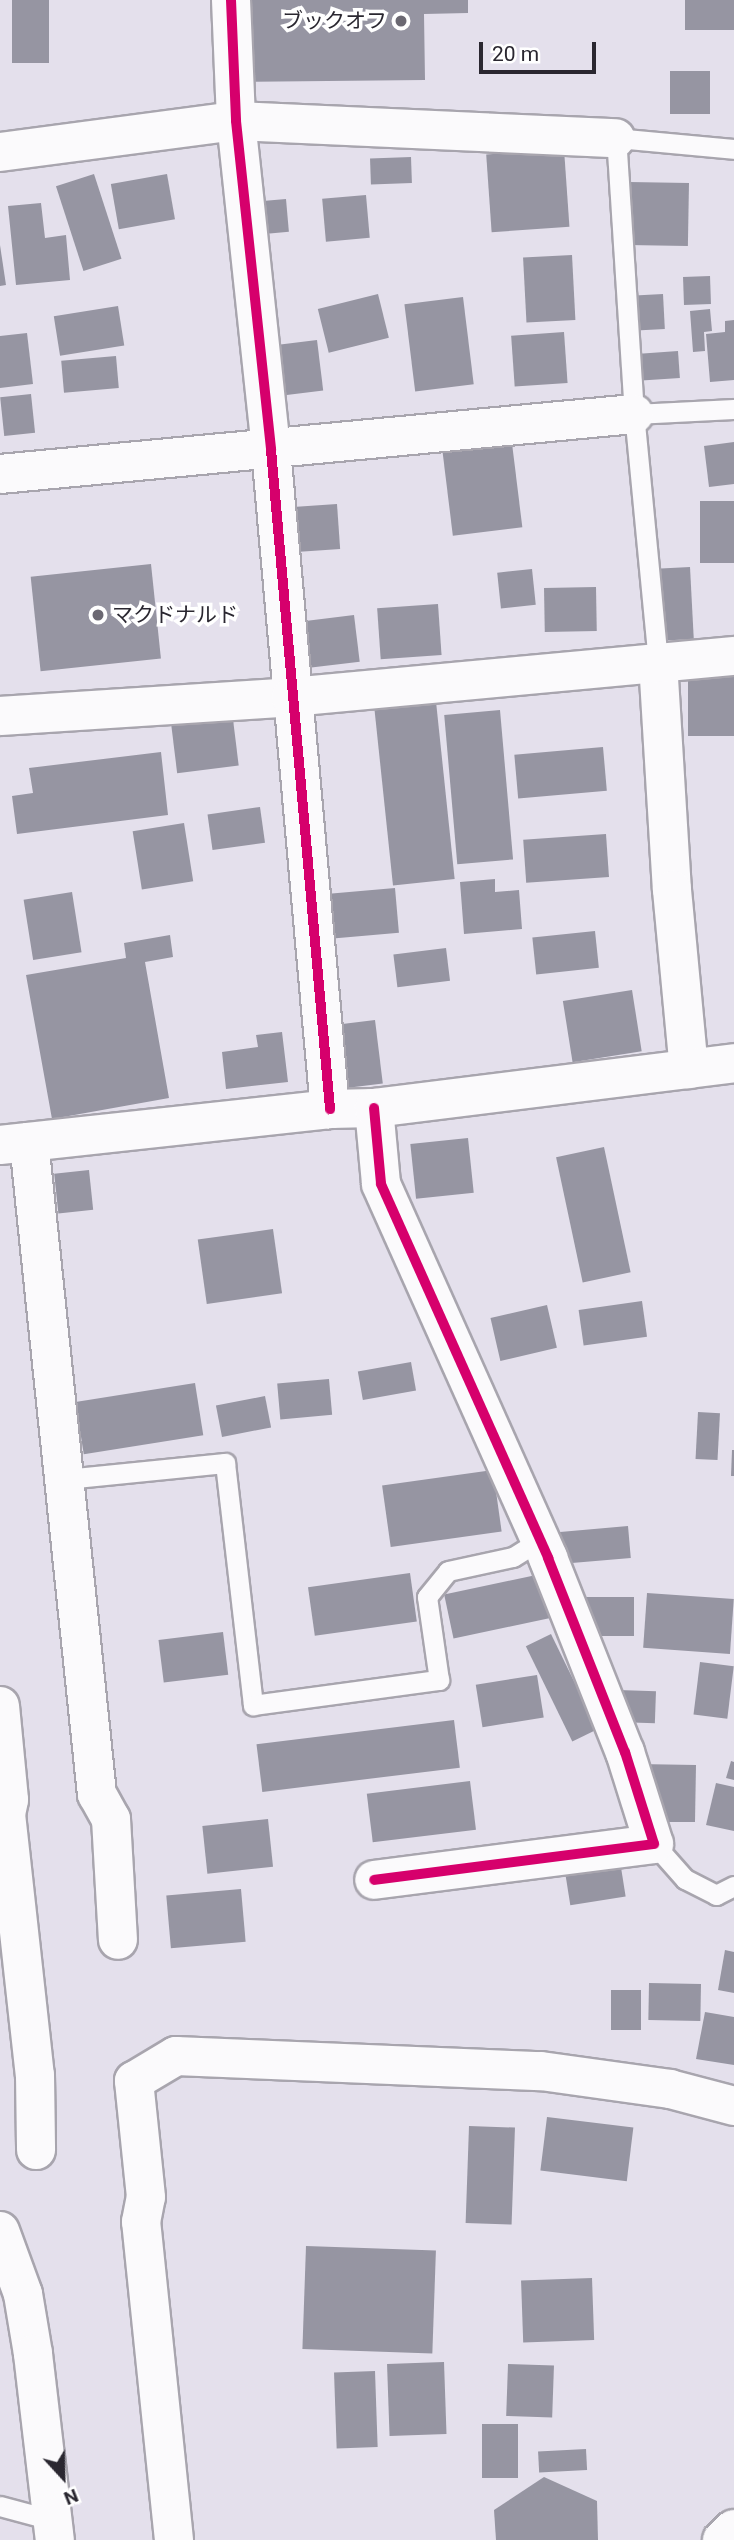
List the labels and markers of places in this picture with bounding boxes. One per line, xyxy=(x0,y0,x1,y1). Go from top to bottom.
place label: ブックオフ xyxy=(282,8,387,34)
marker: ブックオフ xyxy=(393,13,409,29)
place label: マクドナルド xyxy=(112,602,238,628)
marker: マクドナルド xyxy=(90,607,106,623)

